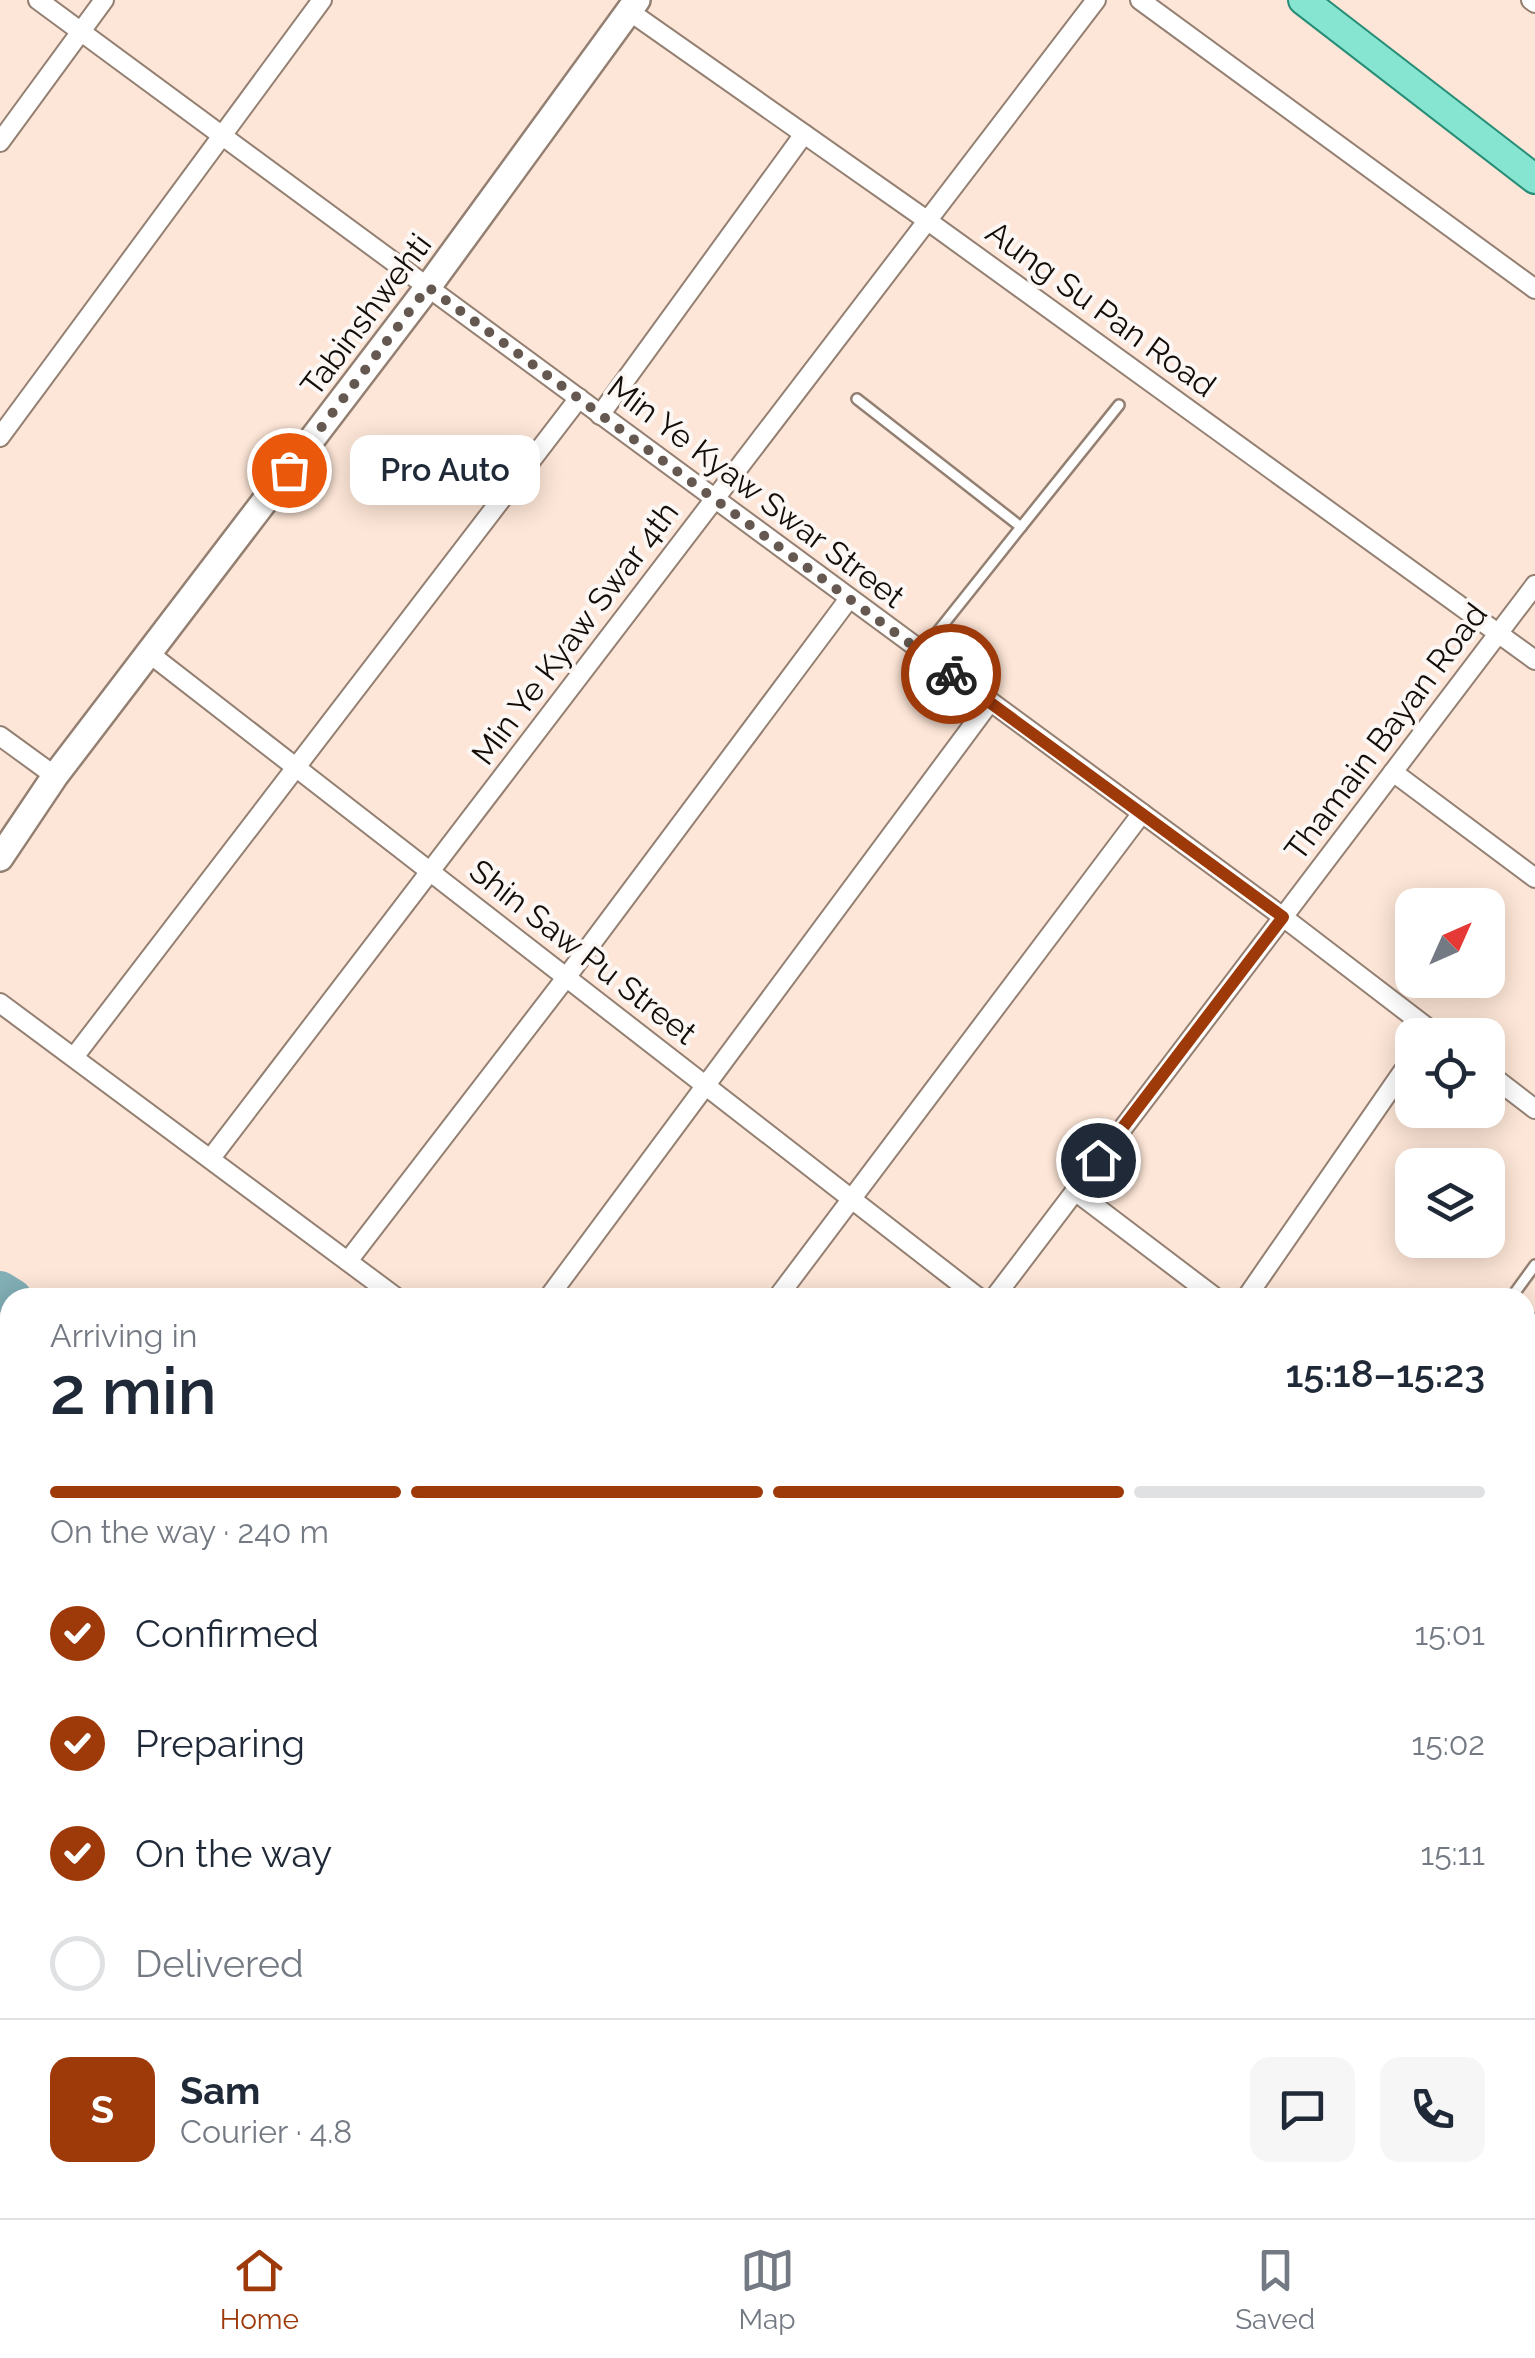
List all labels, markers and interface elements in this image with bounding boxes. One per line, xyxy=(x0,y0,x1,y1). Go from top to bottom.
street label: Aung Su Pan Road xyxy=(980,213,1223,404)
street label: Tabinshwehti xyxy=(293,226,438,403)
street label: Min Ye Kyaw Swar Street xyxy=(601,368,912,615)
pin xyxy=(247,428,332,513)
callout: Pro Auto xyxy=(349,435,539,505)
icon: bag xyxy=(262,443,317,498)
text: Pro Auto xyxy=(380,451,510,488)
street label: Min Ye Kyaw Swar 4th xyxy=(464,494,686,771)
street label: Thamain Bayan Road xyxy=(1277,596,1494,868)
courier xyxy=(901,624,1001,724)
icon: bike xyxy=(924,647,979,702)
street label: Shin Saw Pu Street xyxy=(463,852,704,1052)
north arrow xyxy=(1395,888,1505,998)
map controls xyxy=(1395,888,1505,1258)
button: locate xyxy=(1395,1018,1505,1128)
pin xyxy=(1056,1118,1141,1203)
icon: home xyxy=(1071,1133,1126,1188)
button: layers xyxy=(1395,1148,1505,1258)
text: Arriving in xyxy=(50,1317,197,1354)
text: 15:18–15:23 xyxy=(1285,1351,1485,1396)
text: 2 min xyxy=(50,1353,217,1429)
text: On the way · 240 m xyxy=(50,1513,329,1550)
icon: check xyxy=(50,1606,105,1661)
text: Confirmed xyxy=(135,1611,319,1656)
text: 15:01 xyxy=(1415,1615,1485,1652)
icon: check xyxy=(50,1716,105,1771)
text: Preparing xyxy=(135,1721,305,1766)
text: 15:02 xyxy=(1412,1725,1485,1762)
icon: check xyxy=(50,1826,105,1881)
text: On the way xyxy=(135,1831,332,1876)
text: 15:11 xyxy=(1420,1835,1485,1872)
text: Delivered xyxy=(135,1941,304,1986)
button: chat xyxy=(1250,2057,1355,2162)
button: phone xyxy=(1380,2057,1485,2162)
text: Sam xyxy=(180,2068,260,2113)
text: S xyxy=(91,2087,114,2132)
text: Courier · 4.8 xyxy=(180,2113,352,2150)
tab: Home xyxy=(220,2243,299,2336)
tab: Map xyxy=(739,2243,796,2336)
tab: Saved xyxy=(1235,2243,1315,2336)

